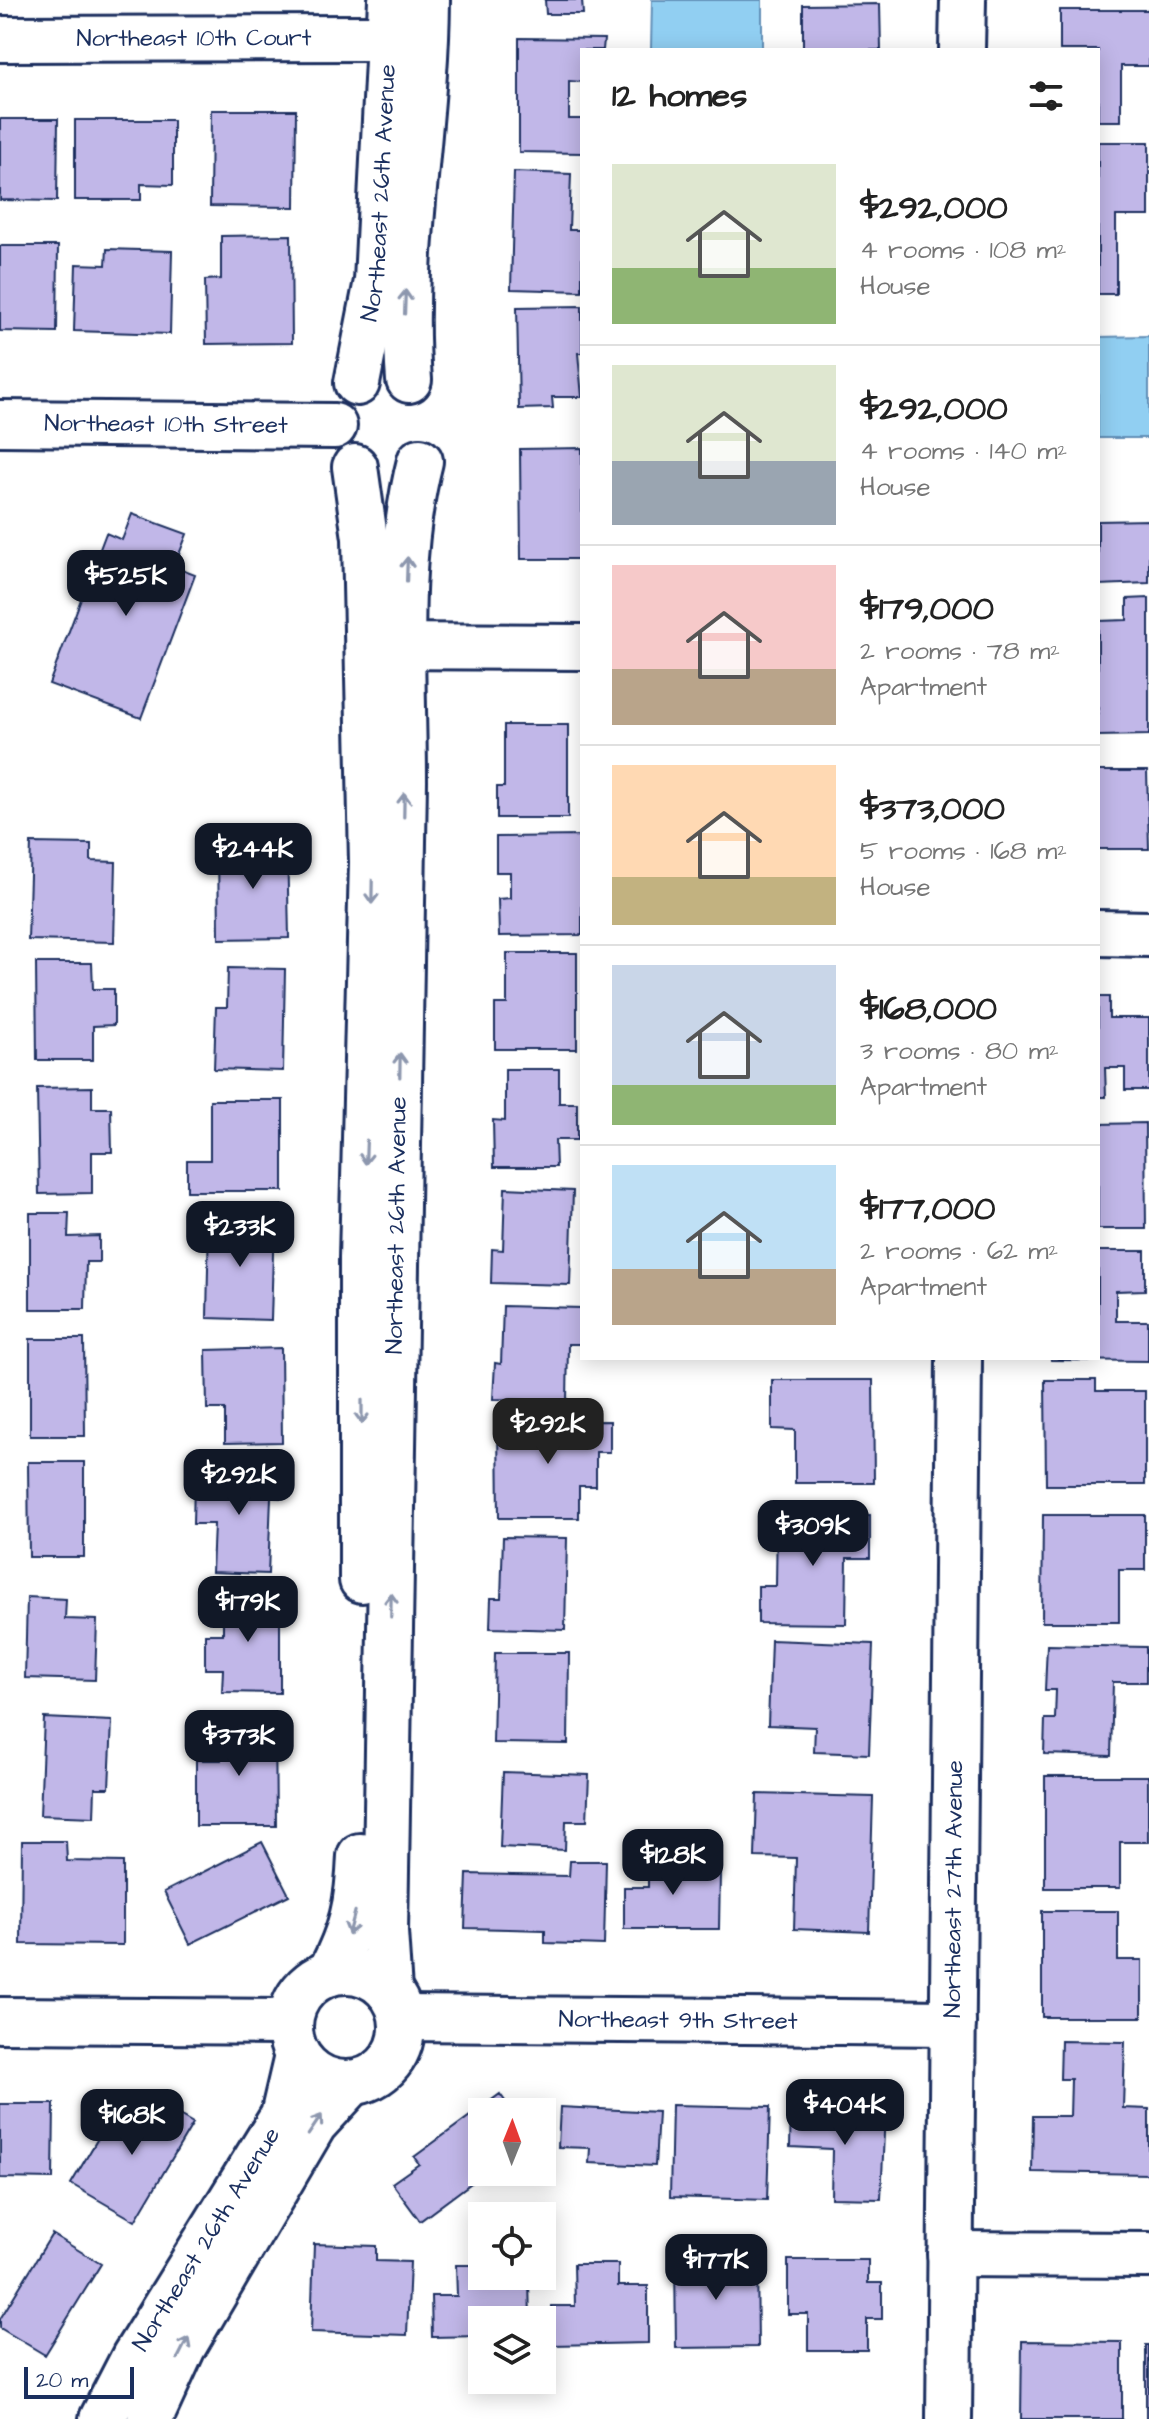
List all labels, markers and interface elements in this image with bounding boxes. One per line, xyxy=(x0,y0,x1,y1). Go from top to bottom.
street label: Northeast 10th Court xyxy=(76,21,312,56)
street label: Northeast 26th Avenue xyxy=(352,63,405,324)
text: 12 homes xyxy=(612,72,747,120)
icon: filters xyxy=(1024,74,1068,118)
text: $292,000 xyxy=(860,184,1008,232)
icon: home xyxy=(676,196,772,292)
text: 4 rooms · 108 m² xyxy=(860,232,1066,268)
text: House xyxy=(860,268,931,304)
one-way arrow xyxy=(398,289,413,316)
text: $292,000 xyxy=(860,385,1008,433)
icon: home xyxy=(676,397,772,493)
street label: Northeast 10th Street xyxy=(44,406,288,443)
text: 4 rooms · 140 m² xyxy=(860,433,1067,469)
text: House xyxy=(860,469,931,505)
pin: $525K xyxy=(70,550,182,618)
one-way arrow xyxy=(399,556,414,583)
text: $525K xyxy=(85,558,167,594)
text: $179,000 xyxy=(860,585,994,633)
icon: home xyxy=(676,597,772,693)
text: 2 rooms · 78 m² xyxy=(860,633,1060,669)
text: Apartment xyxy=(860,669,987,705)
text: $373,000 xyxy=(860,785,1005,833)
one-way arrow xyxy=(396,792,412,819)
icon: home xyxy=(676,797,772,893)
pin: $244K xyxy=(197,823,309,891)
text: $244K xyxy=(213,831,293,867)
text: 5 rooms · 168 m² xyxy=(860,833,1067,869)
text: House xyxy=(860,869,931,905)
one-way arrow xyxy=(364,878,380,905)
text: $168,000 xyxy=(860,985,997,1033)
icon: home xyxy=(676,997,772,1093)
text: 3 rooms · 80 m² xyxy=(860,1033,1059,1069)
one-way arrow xyxy=(392,1052,408,1079)
text: Apartment xyxy=(860,1069,987,1105)
street label: Northeast 26th Avenue xyxy=(378,1096,416,1354)
one-way arrow xyxy=(358,1138,373,1165)
text: $177,000 xyxy=(860,1185,996,1233)
icon: home xyxy=(676,1197,772,1293)
pin: $233K xyxy=(184,1201,296,1269)
text: $233K xyxy=(204,1209,276,1245)
text: 2 rooms · 62 m² xyxy=(860,1233,1058,1269)
text: Apartment xyxy=(860,1269,987,1305)
one-way arrow xyxy=(354,1398,369,1425)
pin: $292K xyxy=(492,1398,604,1466)
text: $292K xyxy=(511,1406,585,1442)
pin: $292K xyxy=(183,1449,295,1517)
text: $292K xyxy=(202,1457,276,1493)
pin: $309K xyxy=(757,1500,869,1568)
text: $309K xyxy=(776,1508,850,1544)
pin: $179K xyxy=(192,1576,304,1644)
text: $179K xyxy=(216,1584,280,1620)
one-way arrow xyxy=(383,1592,399,1619)
pin: $373K xyxy=(183,1710,295,1778)
text: $373K xyxy=(203,1718,275,1754)
street label: Northeast 27th Avenue xyxy=(936,1760,972,2018)
pin: $128K xyxy=(617,1829,729,1897)
text: $128K xyxy=(640,1837,706,1873)
one-way arrow xyxy=(344,1909,359,1935)
street label: Northeast 9th Street xyxy=(558,2002,798,2039)
pin: $404K xyxy=(789,2079,901,2147)
text: $404K xyxy=(804,2087,886,2123)
pin: $168K xyxy=(76,2089,188,2157)
text: $168K xyxy=(99,2097,165,2133)
north arrow xyxy=(468,2098,556,2186)
map controls xyxy=(468,2098,556,2394)
one-way arrow xyxy=(307,2114,323,2136)
street label: Northeast 26th Avenue xyxy=(124,2121,289,2358)
button: locate xyxy=(468,2202,556,2290)
pin: $177K xyxy=(660,2234,772,2302)
text: $177K xyxy=(683,2242,749,2278)
button: layers xyxy=(468,2306,556,2394)
one-way arrow xyxy=(175,2337,191,2361)
scale bar xyxy=(24,2363,134,2399)
text: 20 m xyxy=(36,2365,88,2396)

